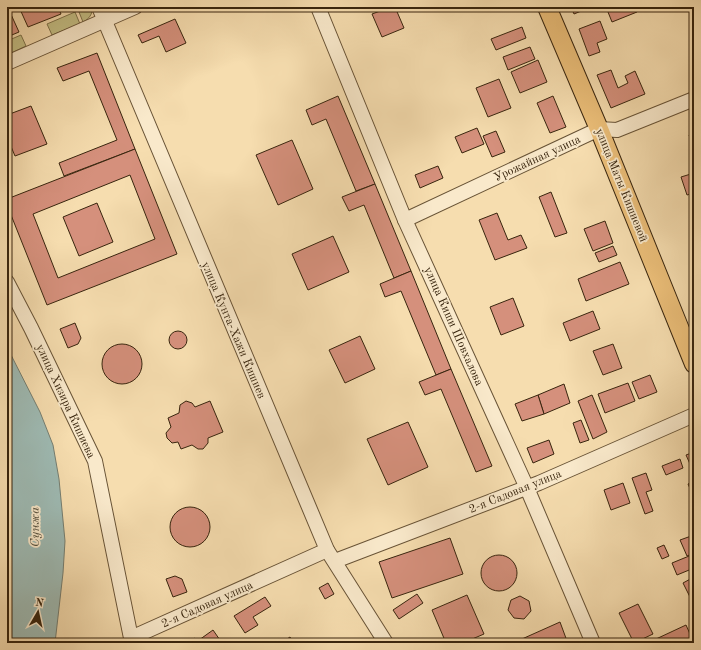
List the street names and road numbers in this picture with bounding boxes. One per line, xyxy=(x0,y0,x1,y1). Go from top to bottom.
street label: улица Маты Кишиевой xyxy=(593,127,649,244)
street label: Урожайная улица xyxy=(492,134,583,184)
street label: улица Кунта-Хажи Кишиев xyxy=(199,260,267,401)
street label: улица Киши Шовхалова xyxy=(421,265,485,388)
street label: улица Хизира Кишиева xyxy=(33,342,97,461)
street label: 2-я Садовая улица xyxy=(467,468,563,516)
street label: 2-я Садовая улица xyxy=(160,579,255,630)

